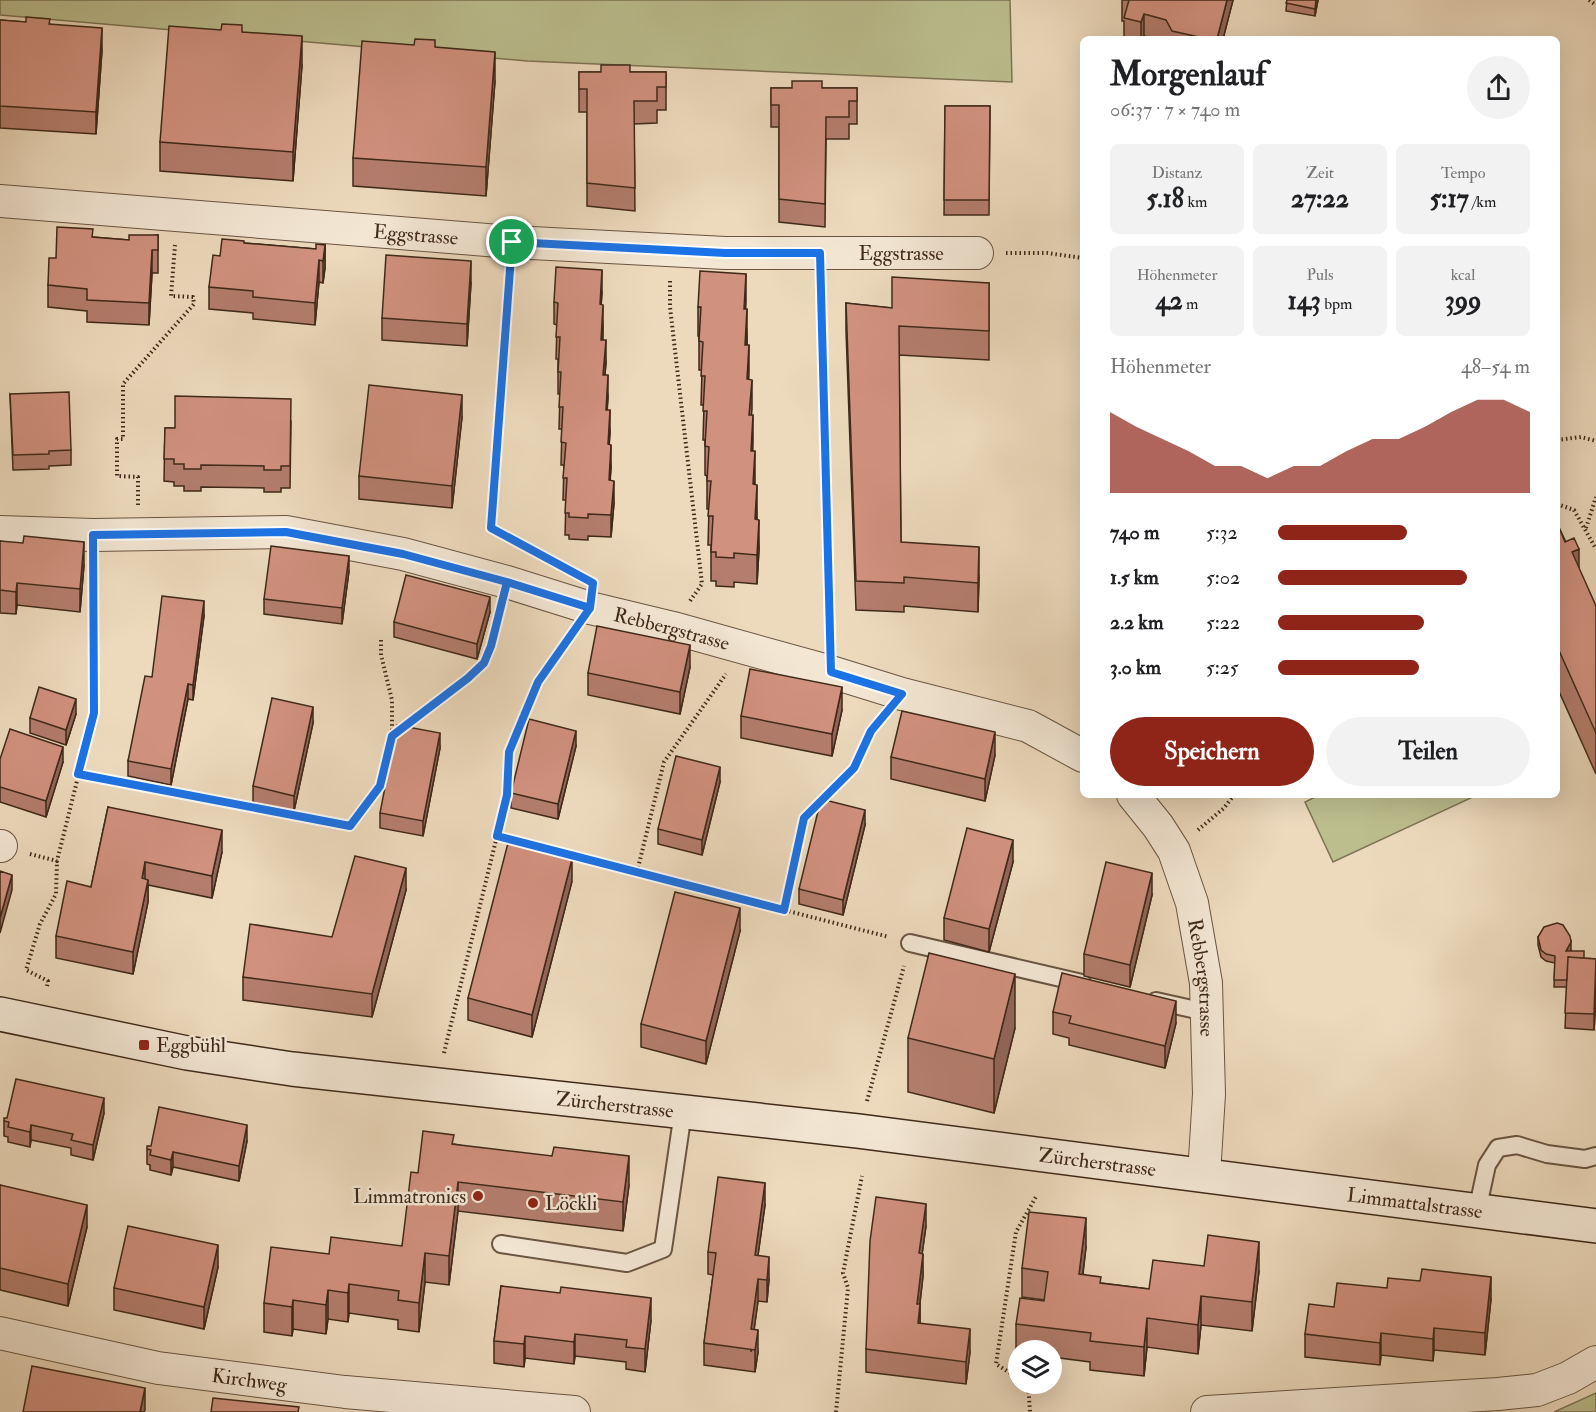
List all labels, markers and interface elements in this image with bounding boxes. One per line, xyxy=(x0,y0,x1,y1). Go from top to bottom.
text: Morgenlauf xyxy=(1110,54,1266,95)
button: share xyxy=(1467,56,1530,119)
text: 06:37 · 7 × 740 m xyxy=(1110,97,1240,122)
text: Distanz xyxy=(1152,163,1202,183)
text: Zeit xyxy=(1306,163,1334,183)
text: Tempo xyxy=(1441,163,1485,183)
text: 5.18 xyxy=(1147,183,1184,215)
text: 27:22 xyxy=(1291,183,1349,215)
text: 5:17 xyxy=(1430,183,1469,215)
text: km xyxy=(1184,192,1207,212)
text: /km xyxy=(1469,192,1496,212)
pin xyxy=(486,216,537,267)
street label: Eggstrasse xyxy=(372,219,459,251)
icon: arrive xyxy=(495,225,528,258)
street label: Eggstrasse xyxy=(858,241,944,266)
text: Höhenmeter xyxy=(1137,265,1217,285)
text: Puls xyxy=(1306,265,1334,285)
text: kcal xyxy=(1451,265,1475,285)
text: 42 xyxy=(1156,285,1183,317)
text: 143 xyxy=(1288,285,1321,317)
text: 399 xyxy=(1445,285,1481,317)
text: m xyxy=(1183,294,1198,314)
text: bpm xyxy=(1321,294,1353,314)
text: Höhenmeter xyxy=(1110,354,1211,379)
text: 48–54 m xyxy=(1461,354,1530,379)
text: 740 m xyxy=(1110,520,1159,545)
text: 5:32 xyxy=(1206,520,1238,545)
text: 1.5 km xyxy=(1110,565,1159,590)
text: 5:02 xyxy=(1206,565,1240,590)
street label: Rebbergstrasse xyxy=(611,602,732,656)
text: 2.2 km xyxy=(1110,610,1163,635)
text: 5:22 xyxy=(1206,610,1240,635)
text: 3.0 km xyxy=(1110,655,1161,680)
text: 5:25 xyxy=(1206,655,1239,680)
button: Speichern xyxy=(1110,717,1314,786)
button: Teilen xyxy=(1326,717,1530,786)
street label: Rebbergstrasse xyxy=(1182,917,1219,1037)
place label: Eggbühl xyxy=(156,1033,226,1058)
marker: Eggbühl xyxy=(137,1038,151,1052)
street label: Zürcherstrasse xyxy=(555,1086,675,1124)
street label: Zürcherstrasse xyxy=(1037,1142,1158,1182)
street label: Limmattalstrasse xyxy=(1345,1182,1484,1224)
place label: Limmatronics xyxy=(353,1184,466,1209)
marker: Limmatronics xyxy=(471,1189,485,1203)
place label: Löckli xyxy=(545,1191,597,1216)
marker: Löckli xyxy=(526,1196,540,1210)
map controls xyxy=(1008,1340,1062,1394)
button: layers xyxy=(1008,1340,1062,1394)
street label: Kirchweg xyxy=(210,1363,289,1398)

